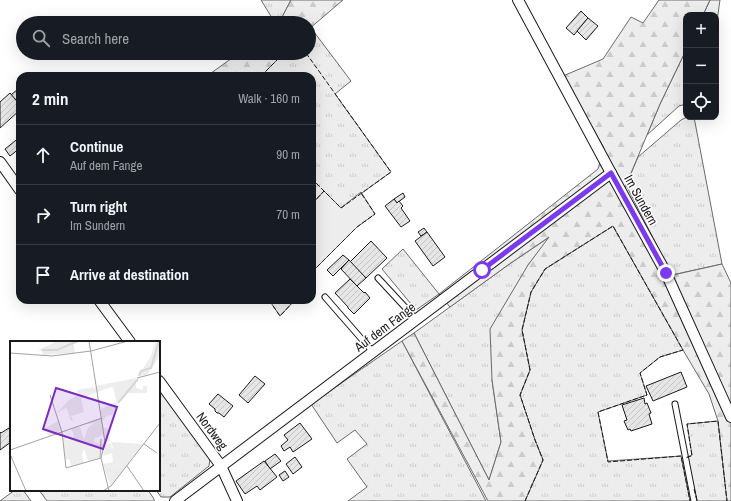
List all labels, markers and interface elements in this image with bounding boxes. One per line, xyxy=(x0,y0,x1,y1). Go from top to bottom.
map controls xyxy=(683,12,719,120)
button: + xyxy=(683,12,719,48)
search box xyxy=(16,16,316,60)
icon: search xyxy=(30,27,52,49)
text: Search here xyxy=(62,28,129,49)
button: − xyxy=(683,48,719,84)
button: locate xyxy=(683,84,719,120)
text: 2 min xyxy=(32,87,68,110)
text: Walk · 160 m xyxy=(238,90,300,107)
text: Continue xyxy=(70,136,123,157)
icon: ahead xyxy=(32,144,54,166)
text: 90 m xyxy=(276,146,300,163)
text: Auf dem Fange xyxy=(70,157,142,174)
street label: Im Sundern xyxy=(620,172,662,228)
text: Turn right xyxy=(70,196,127,217)
icon: right xyxy=(32,204,54,226)
text: 70 m xyxy=(276,206,300,223)
text: Im Sundern xyxy=(70,217,125,234)
route start xyxy=(473,261,491,279)
icon: arrive xyxy=(32,264,54,286)
text: Arrive at destination xyxy=(70,264,189,285)
route end xyxy=(657,264,675,282)
street label: Auf dem Fange xyxy=(350,298,419,356)
inset map xyxy=(10,341,160,491)
street label: Nordweg xyxy=(193,409,231,453)

